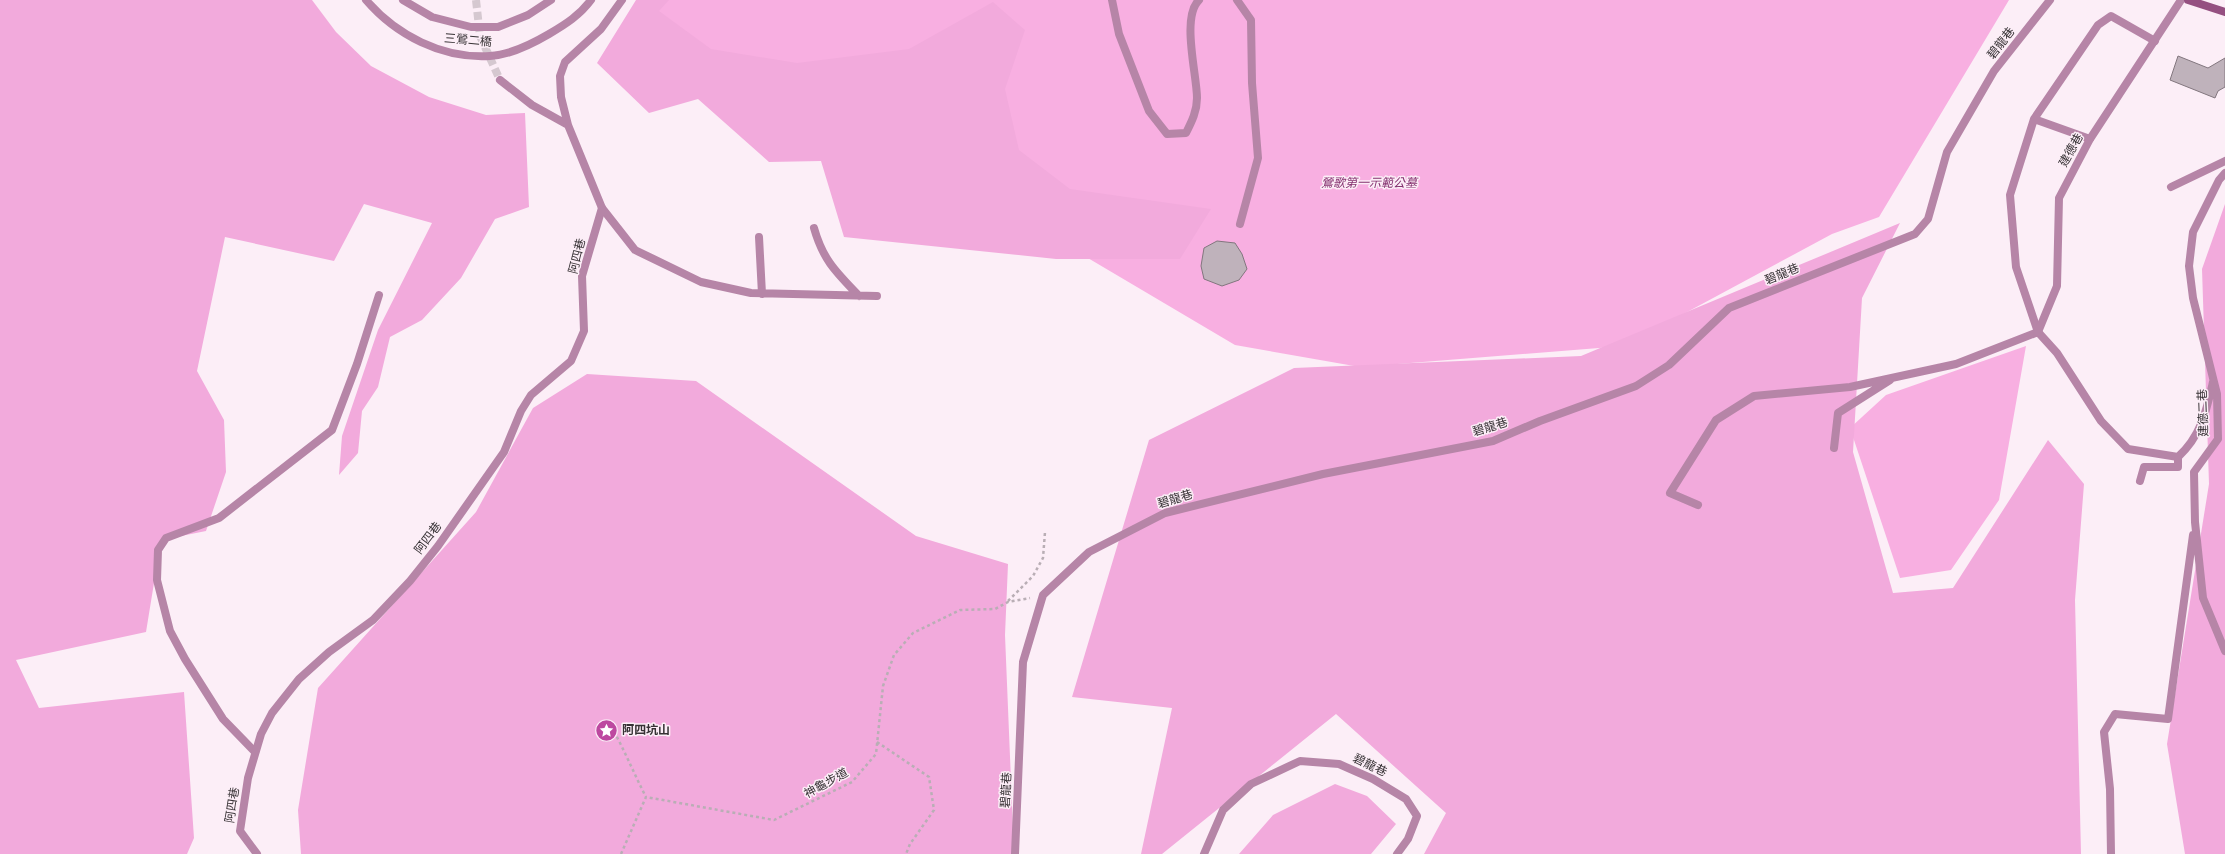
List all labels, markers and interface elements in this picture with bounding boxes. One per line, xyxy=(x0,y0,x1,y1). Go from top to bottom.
street label: 碧龍巷 xyxy=(1984,24,2018,61)
street label: 三鶯二橋 xyxy=(443,30,493,49)
street label: 建德巷 xyxy=(2055,130,2086,169)
park label: 鶯歌第一示範公墓 xyxy=(1321,175,1419,190)
street label: 阿四巷 xyxy=(565,237,588,275)
street label: 碧龍巷 xyxy=(1762,260,1801,287)
street label: 建德二巷 xyxy=(2194,389,2211,437)
street label: 碧龍巷 xyxy=(1470,414,1509,439)
street label: 碧龍巷 xyxy=(1155,486,1194,511)
street label: 阿四巷 xyxy=(411,519,444,557)
place icon: 阿四坑山 xyxy=(593,717,619,743)
place label: 阿四坑山 xyxy=(622,722,670,737)
street label: 碧龍巷 xyxy=(1351,750,1390,779)
street label: 神龜步道 xyxy=(801,764,850,801)
street label: 碧龍巷 xyxy=(997,772,1014,808)
street label: 阿四巷 xyxy=(221,786,242,824)

